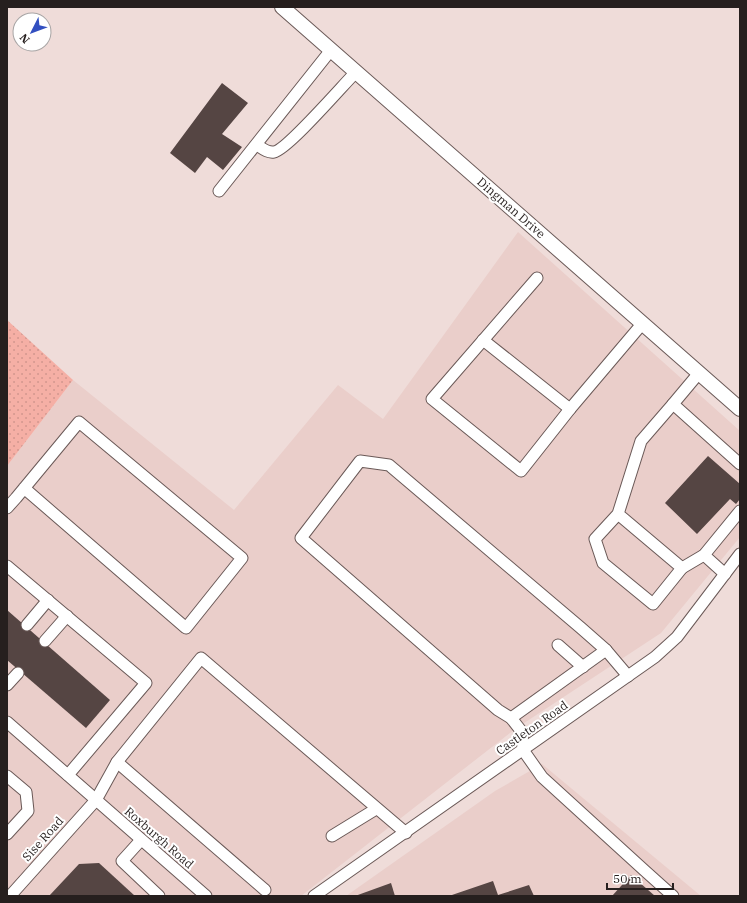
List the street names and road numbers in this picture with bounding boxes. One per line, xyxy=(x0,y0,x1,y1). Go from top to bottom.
street label: Dingman Drive xyxy=(474,174,548,241)
street label: Castleton Road xyxy=(493,697,571,758)
street label: Roxburgh Road xyxy=(122,804,197,872)
street label: Sise Road xyxy=(19,813,66,864)

